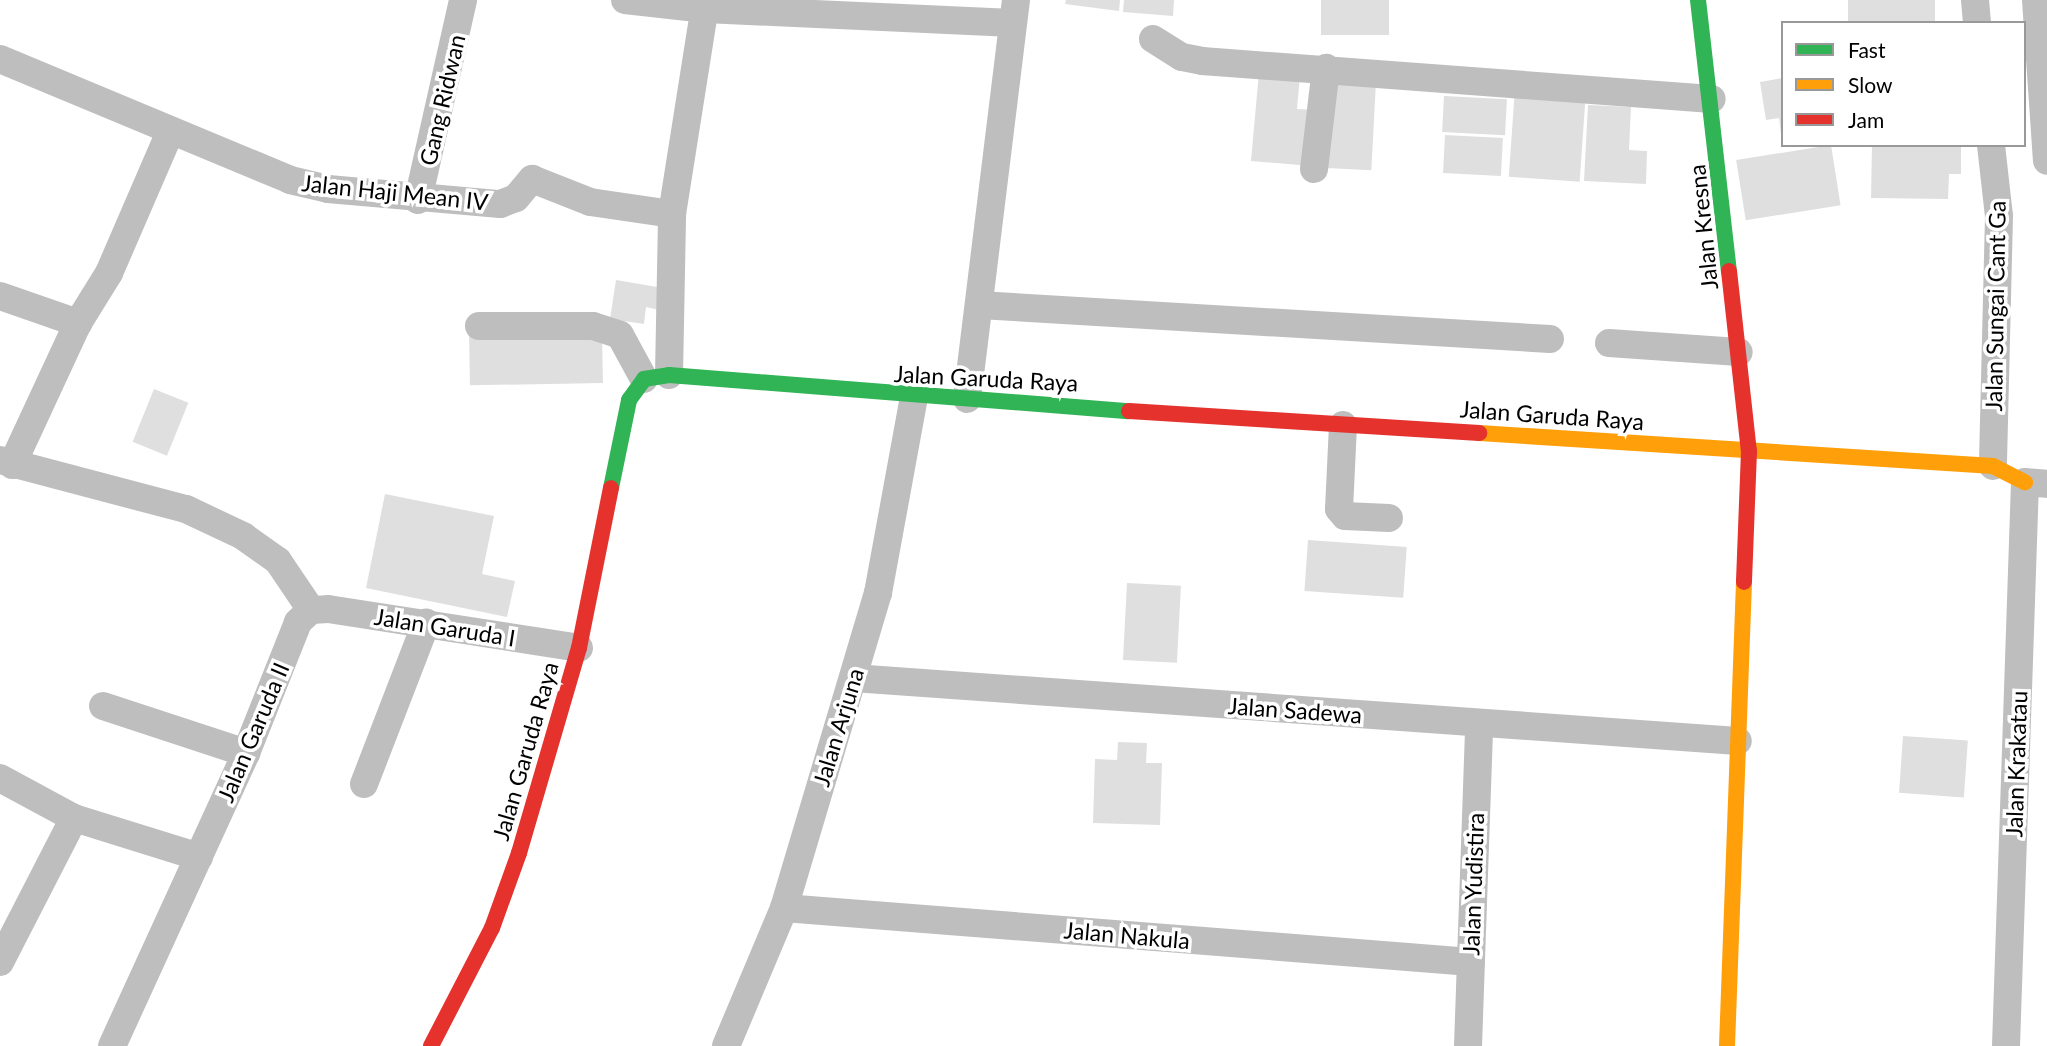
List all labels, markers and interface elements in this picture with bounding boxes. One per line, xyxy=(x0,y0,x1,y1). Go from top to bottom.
legend xyxy=(1781,21,2026,147)
street label: Gang Ridwan xyxy=(414,32,470,168)
text: Fast xyxy=(1848,37,1885,62)
text: Slow xyxy=(1848,72,1892,97)
text: Jam xyxy=(1848,107,1884,132)
street label: Jalan Kresna xyxy=(1683,163,1723,291)
street label: Jalan Haji Mean IV xyxy=(300,168,490,216)
street label: Jalan Sungai Cant Ga xyxy=(1979,200,2011,412)
street label: Jalan Garuda Raya xyxy=(893,359,1079,397)
street label: Jalan Garuda Raya xyxy=(1459,395,1645,435)
street label: Jalan Garuda I xyxy=(373,602,517,652)
street label: Jalan Garuda II xyxy=(211,658,295,806)
street label: Jalan Garuda Raya xyxy=(486,659,564,843)
street label: Jalan Arjuna xyxy=(807,664,869,790)
street label: Jalan Krakatau xyxy=(2000,690,2032,838)
street label: Jalan Sadewa xyxy=(1227,692,1363,728)
street label: Jalan Yudistira xyxy=(1457,812,1489,956)
street label: Jalan Nakula xyxy=(1063,916,1191,954)

